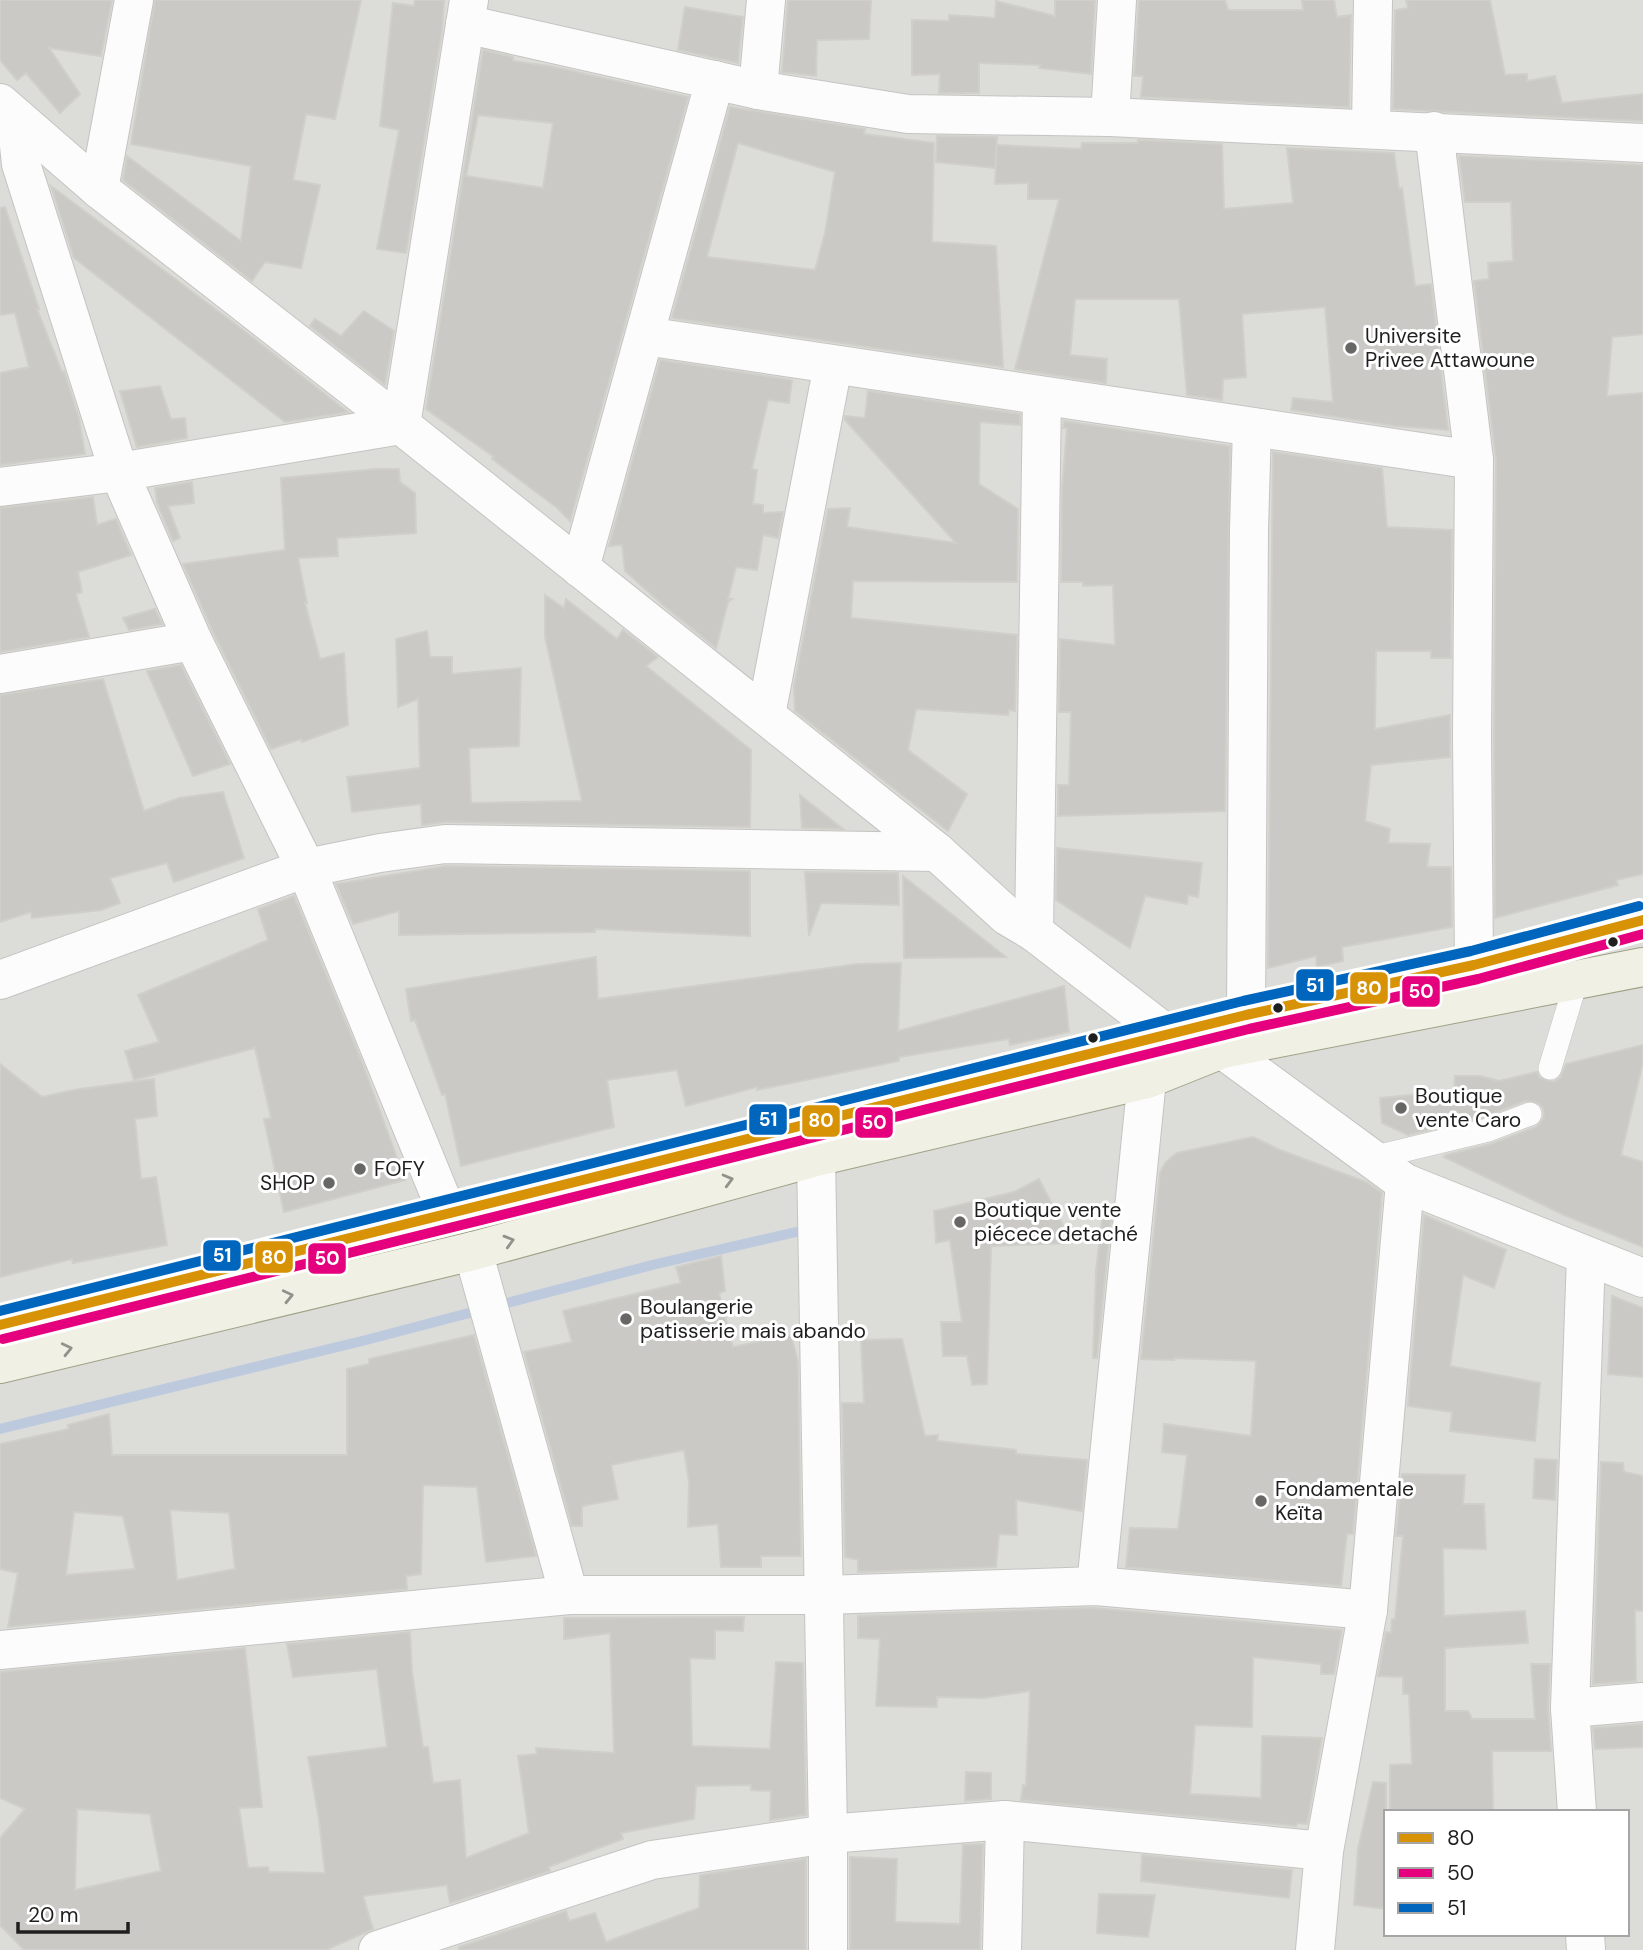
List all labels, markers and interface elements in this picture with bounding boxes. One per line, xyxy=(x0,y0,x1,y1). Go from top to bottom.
place label: Universite Privee Attawoune xyxy=(1365,322,1535,374)
marker: Universite Privee Attawoune xyxy=(1343,340,1359,356)
unlabelled marker xyxy=(1606,935,1620,949)
line badge: 51 xyxy=(1295,968,1335,1002)
line badge: 80 xyxy=(1349,971,1389,1005)
text: 51 xyxy=(1306,973,1324,998)
line badge: 50 xyxy=(1401,975,1441,1008)
text: 80 xyxy=(1356,976,1382,1001)
text: 50 xyxy=(1408,979,1434,1004)
unlabelled marker xyxy=(1271,1001,1285,1015)
unlabelled marker xyxy=(1086,1031,1100,1045)
place label: Boutique vente Caro xyxy=(1415,1082,1521,1134)
marker: Boutique vente Caro xyxy=(1393,1100,1409,1116)
line badge: 51 xyxy=(748,1103,788,1136)
line badge: 80 xyxy=(801,1104,841,1138)
line badge: 50 xyxy=(854,1106,894,1139)
text: 51 xyxy=(759,1107,777,1132)
text: 80 xyxy=(808,1108,834,1133)
text: 50 xyxy=(861,1110,887,1135)
place label: FOFY xyxy=(374,1155,425,1183)
marker: FOFY xyxy=(352,1161,368,1177)
place label: SHOP xyxy=(260,1169,315,1197)
one-way arrow xyxy=(722,1174,734,1188)
marker: SHOP xyxy=(321,1175,337,1191)
place label: Boutique vente piécece detaché xyxy=(974,1196,1138,1248)
marker: Boutique vente piécece detaché xyxy=(952,1214,968,1230)
one-way arrow xyxy=(502,1235,514,1250)
line badge: 51 xyxy=(202,1239,242,1272)
line badge: 80 xyxy=(254,1240,294,1274)
line badge: 50 xyxy=(307,1242,347,1275)
text: 51 xyxy=(213,1243,231,1268)
text: 80 xyxy=(261,1245,287,1270)
text: 50 xyxy=(314,1246,340,1271)
one-way arrow xyxy=(282,1290,294,1304)
place label: Boulangerie patisserie mais abando xyxy=(640,1293,866,1345)
marker: Boulangerie patisserie mais abando xyxy=(618,1311,634,1327)
one-way arrow xyxy=(60,1343,72,1357)
place label: Fondamentale Keïta xyxy=(1275,1475,1414,1527)
marker: Fondamentale Keïta xyxy=(1253,1493,1269,1509)
legend xyxy=(1384,1810,1629,1936)
text: 80 xyxy=(1447,1824,1474,1852)
text: 50 xyxy=(1447,1859,1474,1887)
scale bar xyxy=(18,1890,128,1934)
text: 51 xyxy=(1447,1894,1466,1922)
text: 20 m xyxy=(28,1901,79,1929)

